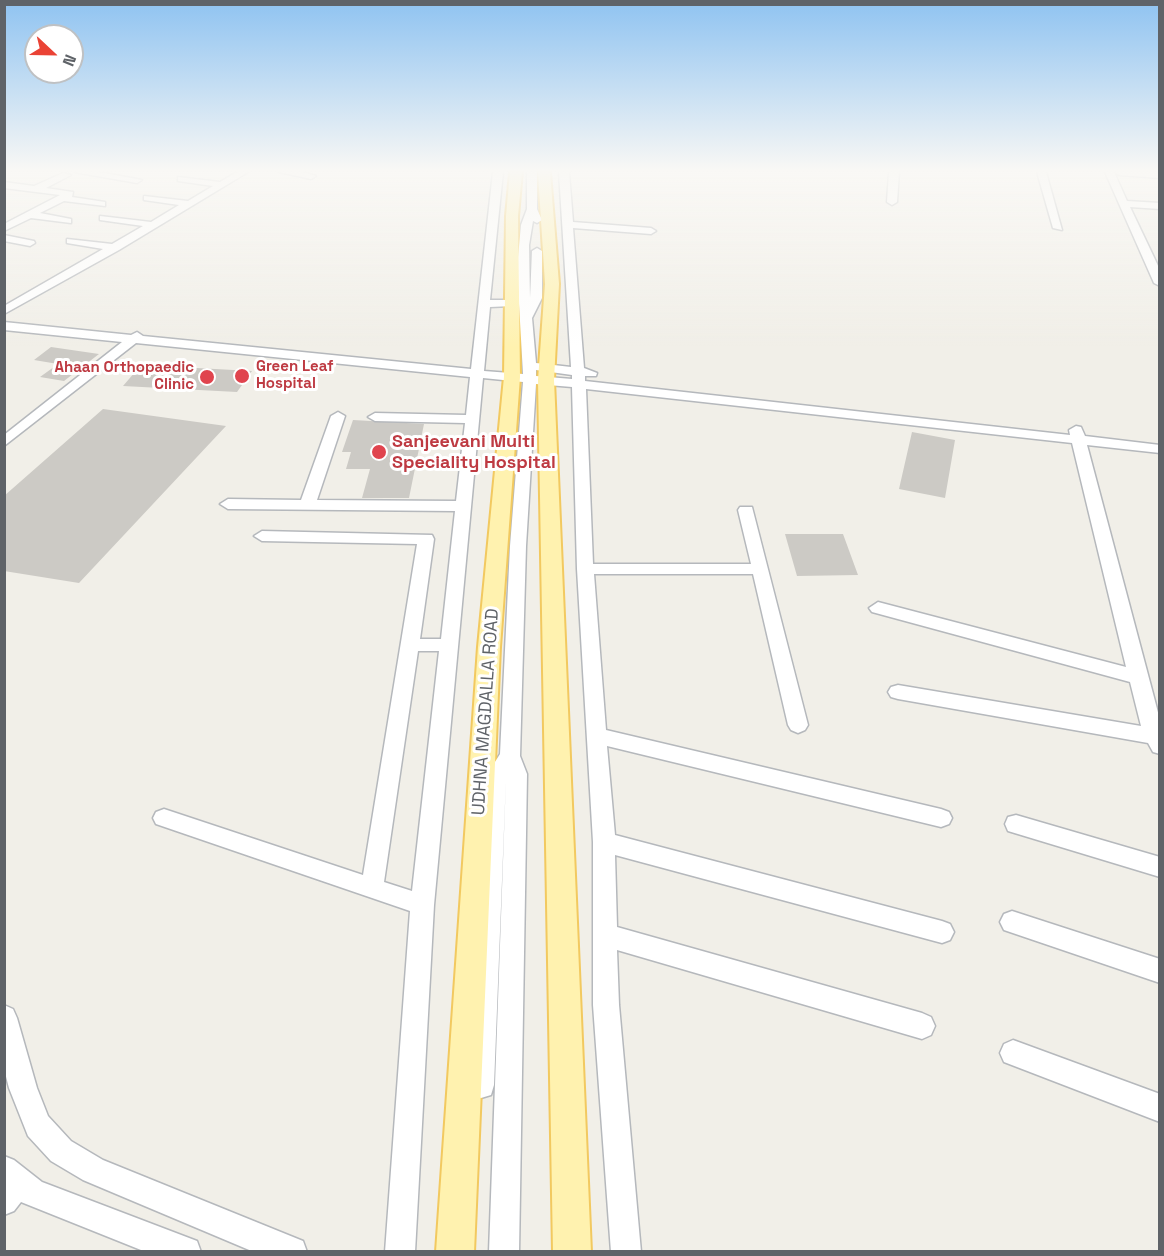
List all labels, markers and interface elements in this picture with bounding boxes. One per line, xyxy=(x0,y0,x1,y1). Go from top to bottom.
north arrow xyxy=(24,24,84,84)
text: N xyxy=(58,51,81,69)
place label: Green Leaf Hospital xyxy=(256,358,333,393)
place label: Ahaan Orthopaedic Clinic xyxy=(54,359,194,394)
marker: Green Leaf Hospital xyxy=(233,367,251,385)
marker: Ahaan Orthopaedic Clinic xyxy=(198,368,216,386)
place label: Sanjeevani Multi Speciality Hospital xyxy=(392,431,556,474)
marker: Sanjeevani Multi Speciality Hospital xyxy=(370,443,388,461)
street label: UDHNA MAGDALLA ROAD xyxy=(468,608,504,816)

